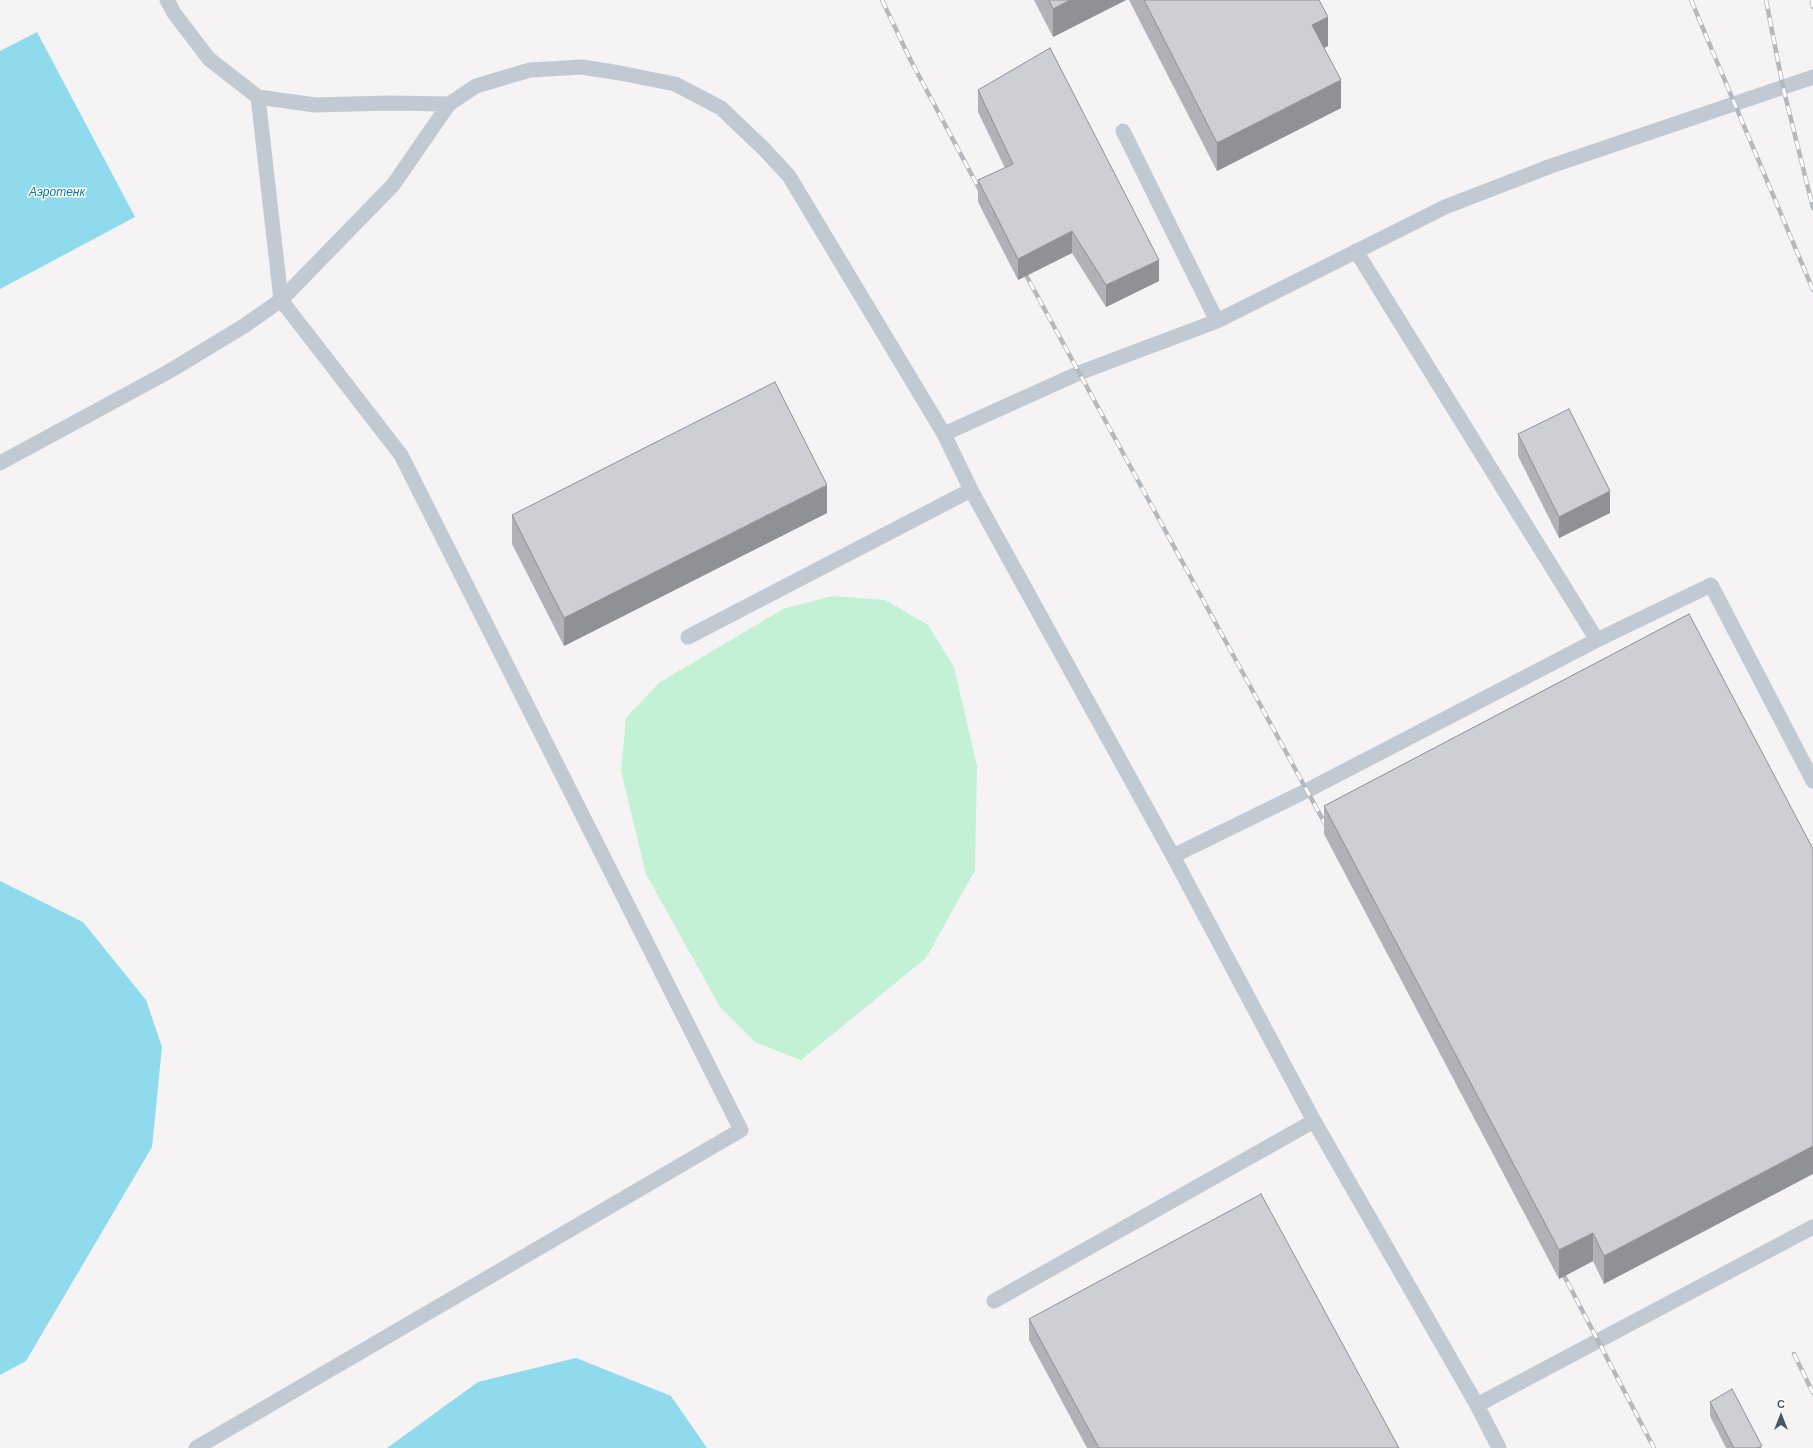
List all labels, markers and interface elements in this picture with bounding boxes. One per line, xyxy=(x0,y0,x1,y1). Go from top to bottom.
water label: Аэротенк xyxy=(29,185,85,199)
north arrow xyxy=(1761,1396,1801,1436)
text: С xyxy=(1777,1397,1785,1410)

